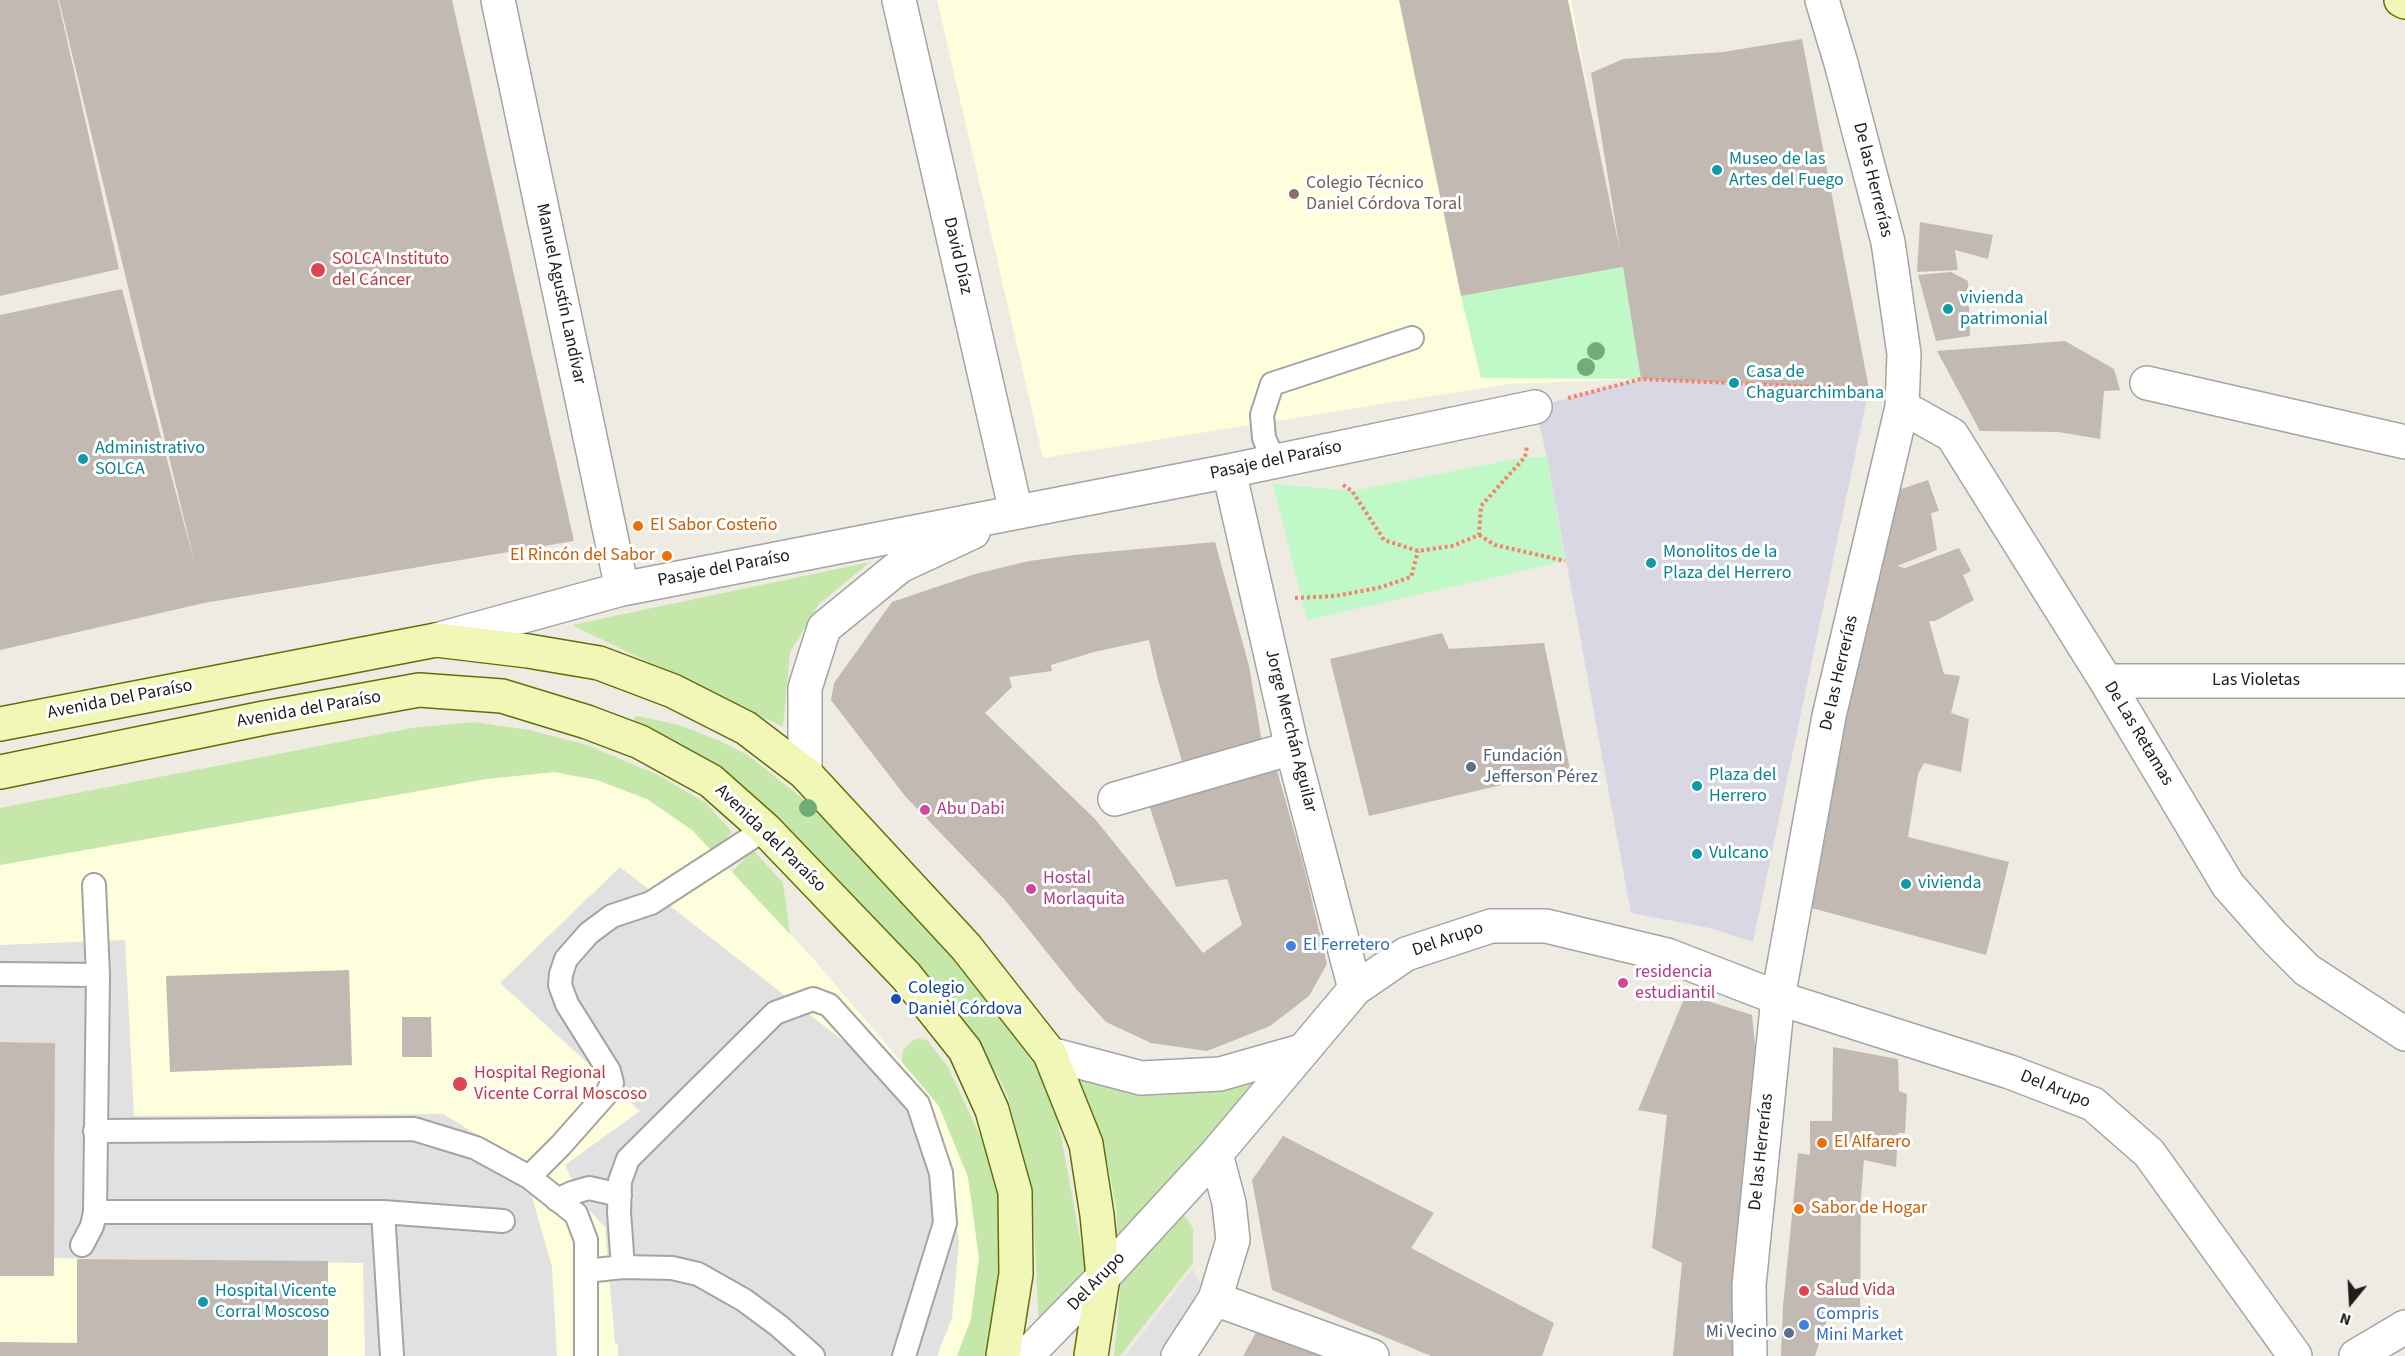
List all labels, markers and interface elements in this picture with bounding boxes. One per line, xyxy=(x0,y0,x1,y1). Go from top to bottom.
street label: De las Herrerías xyxy=(1847,120,1897,240)
place label: Museo de las Artes del Fuego xyxy=(1729,149,1844,192)
marker: Museo de las Artes del Fuego xyxy=(1710,163,1724,177)
place label: Colegio Técnico Daniel Córdova Toral xyxy=(1306,173,1462,216)
marker: Colegio Técnico Daniel Córdova Toral xyxy=(1287,187,1301,201)
street label: Manuel Agustín Landívar xyxy=(530,202,590,386)
street label: David Díaz xyxy=(938,215,976,297)
place label: SOLCA Instituto del Cáncer xyxy=(332,249,449,292)
marker: SOLCA Instituto del Cáncer xyxy=(309,261,327,279)
place label: vivienda patrimonial xyxy=(1960,288,2048,330)
marker: vivienda patrimonial xyxy=(1941,302,1955,316)
place label: Casa de Chaguarchimbana xyxy=(1746,362,1884,404)
marker: Casa de Chaguarchimbana xyxy=(1727,376,1741,390)
street label: Pasaje del Paraíso xyxy=(1208,436,1344,486)
place label: Administrativo SOLCA xyxy=(95,438,205,480)
marker: Administrativo SOLCA xyxy=(76,452,90,466)
place label: El Sabor Costeño xyxy=(650,515,777,537)
marker: El Sabor Costeño xyxy=(631,519,645,533)
place label: Monolitos de la Plaza del Herrero xyxy=(1663,542,1792,584)
place label: El Rincón del Sabor xyxy=(510,545,655,567)
street label: Pasaje del Paraíso xyxy=(656,546,792,592)
marker: El Rincón del Sabor xyxy=(660,549,674,563)
marker: Monolitos de la Plaza del Herrero xyxy=(1644,556,1658,570)
street label: De las Herrerías xyxy=(1816,613,1864,733)
street label: Jorge Merchán Aguilar xyxy=(1259,647,1321,815)
street label: Las Violetas xyxy=(2212,670,2300,692)
street label: Avenida Del Paraíso xyxy=(46,675,194,725)
street label: De Las Retamas xyxy=(2098,678,2178,790)
street label: Avenida del Paraíso xyxy=(235,687,383,733)
place label: Fundación Jefferson Pérez xyxy=(1483,746,1598,789)
marker: Fundación Jefferson Pérez xyxy=(1464,760,1478,774)
place label: Plaza del Herrero xyxy=(1709,765,1776,808)
marker: Plaza del Herrero xyxy=(1690,779,1704,793)
street label: Avenida del Paraíso xyxy=(710,780,830,898)
place label: Abu Dabi xyxy=(937,799,1005,821)
marker: Abu Dabi xyxy=(918,803,932,817)
place label: Vulcano xyxy=(1709,843,1769,865)
marker: Vulcano xyxy=(1690,847,1704,861)
place label: Hostal Morlaquita xyxy=(1043,868,1125,910)
place label: vivienda xyxy=(1918,873,1982,895)
marker: vivienda xyxy=(1899,877,1913,891)
marker: Hostal Morlaquita xyxy=(1024,882,1038,896)
street label: Del Arupo xyxy=(1410,918,1486,962)
place label: El Ferretero xyxy=(1303,935,1390,957)
marker: El Ferretero xyxy=(1284,939,1298,953)
place label: residencia estudiantil xyxy=(1635,962,1715,1004)
marker: residencia estudiantil xyxy=(1616,976,1630,990)
place label: Colegio Daniel Córdova xyxy=(908,978,1022,1020)
marker: Colegio Daniel Córdova xyxy=(889,992,903,1006)
place label: Hospital Regional Vicente Corral Moscoso xyxy=(474,1063,647,1106)
street label: Del Arupo xyxy=(2017,1066,2093,1114)
marker: Hospital Regional Vicente Corral Moscoso xyxy=(451,1075,469,1093)
street label: De las Herrerías xyxy=(1745,1092,1779,1212)
place label: El Alfarero xyxy=(1834,1132,1911,1154)
marker: El Alfarero xyxy=(1815,1136,1829,1150)
place label: Sabor de Hogar xyxy=(1811,1198,1927,1220)
marker: Sabor de Hogar xyxy=(1792,1202,1806,1216)
street label: Del Arupo xyxy=(1064,1248,1130,1316)
north arrow xyxy=(2321,1272,2381,1332)
place label: Salud Vida xyxy=(1816,1280,1895,1302)
place label: Hospital Vicente Corral Moscoso xyxy=(215,1281,336,1324)
marker: Salud Vida xyxy=(1797,1284,1811,1298)
marker: Hospital Vicente Corral Moscoso xyxy=(196,1295,210,1309)
place label: Compris Mini Market xyxy=(1816,1304,1903,1346)
text: N xyxy=(2337,1307,2354,1331)
marker: Compris Mini Market xyxy=(1797,1318,1811,1332)
place label: Mi Vecino xyxy=(1706,1322,1777,1344)
marker: Mi Vecino xyxy=(1782,1326,1796,1340)

